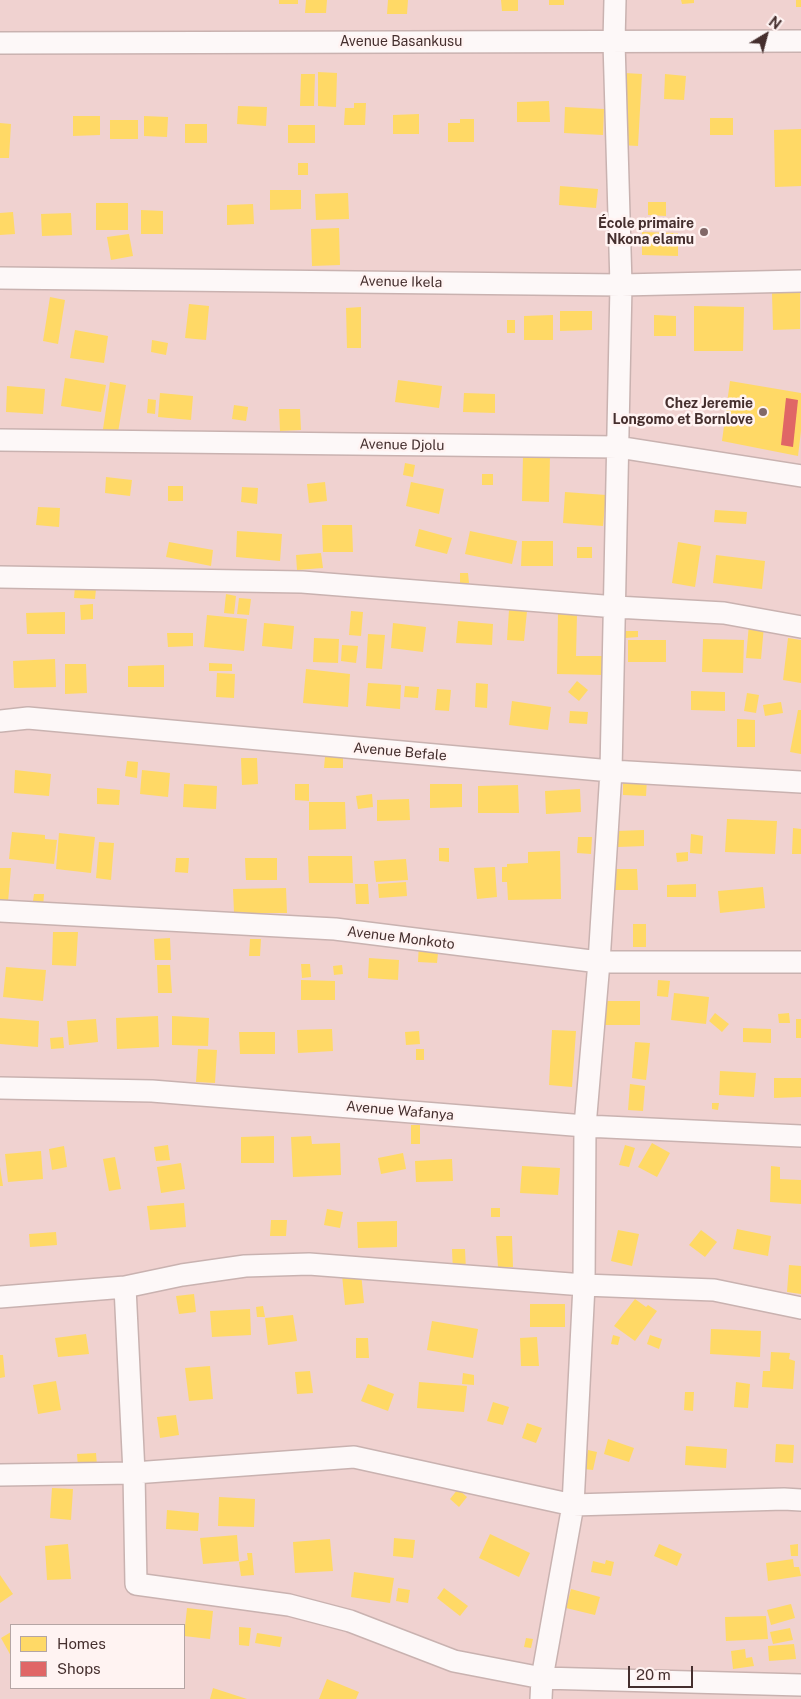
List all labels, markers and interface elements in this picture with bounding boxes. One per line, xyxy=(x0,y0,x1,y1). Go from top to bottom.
north arrow xyxy=(741,10,791,60)
text: N xyxy=(766,13,784,33)
street label: Avenue Basankusu xyxy=(340,34,462,50)
place label: École primaire Nkona elamu xyxy=(598,216,694,248)
marker: École primaire Nkona elamu xyxy=(698,226,710,238)
street label: Avenue Ikela xyxy=(359,273,443,291)
place label: Chez Jeremie Longomo et Bornlove xyxy=(612,396,753,428)
marker: Chez Jeremie Longomo et Bornlove xyxy=(757,406,769,418)
street label: Avenue Djolu xyxy=(359,436,445,454)
street label: Avenue Befale xyxy=(353,740,447,764)
street label: Avenue Monkoto xyxy=(346,923,456,953)
street label: Avenue Wafanya xyxy=(345,1098,455,1124)
legend xyxy=(10,1624,185,1689)
text: Homes xyxy=(57,1635,106,1652)
scale bar xyxy=(631,1656,696,1688)
text: Shops xyxy=(57,1660,101,1677)
text: 20 m xyxy=(636,1666,671,1683)

